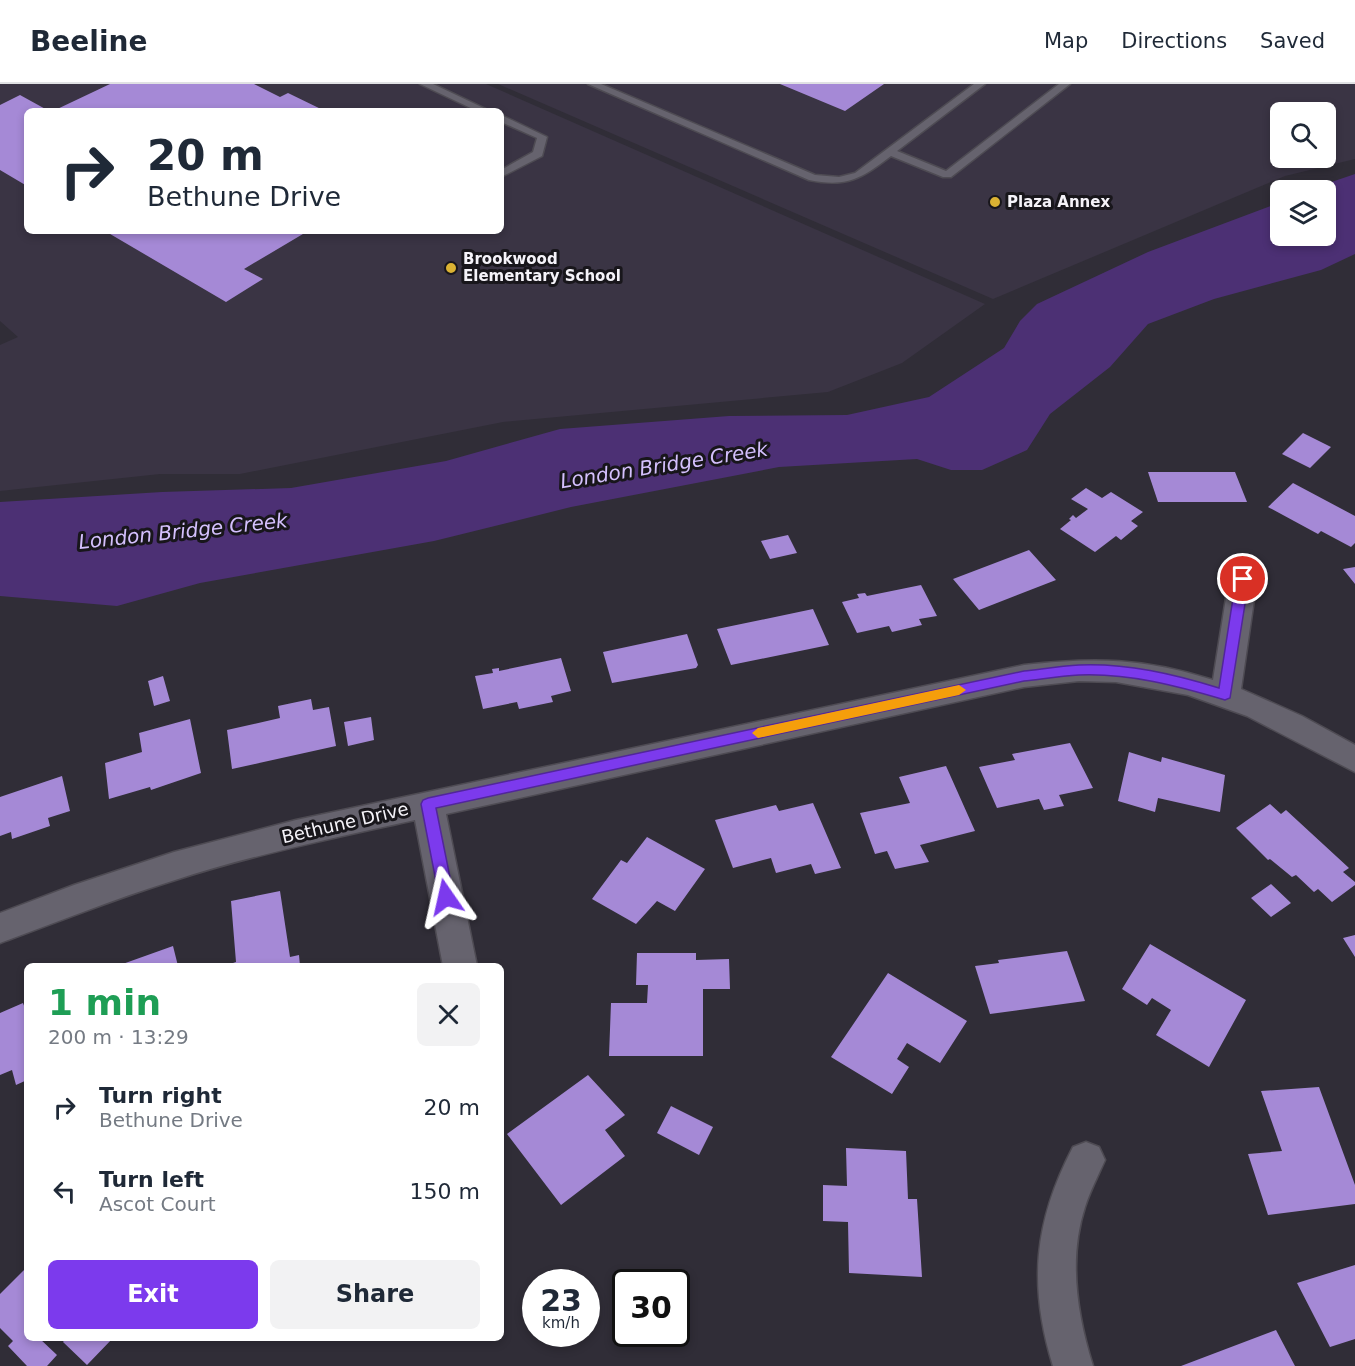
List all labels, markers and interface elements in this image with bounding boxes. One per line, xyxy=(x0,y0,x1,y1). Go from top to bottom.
text: Beeline xyxy=(30,25,147,58)
text: Map xyxy=(1044,29,1088,53)
text: Directions xyxy=(1121,29,1227,53)
text: Saved xyxy=(1260,29,1325,53)
map controls xyxy=(1270,102,1336,246)
button: search xyxy=(1270,102,1336,168)
text: 20 m xyxy=(147,131,264,180)
icon: right xyxy=(48,132,126,210)
button: layers xyxy=(1270,180,1336,246)
text: Bethune Drive xyxy=(147,181,341,212)
place label: Plaza Annex xyxy=(1007,193,1110,211)
marker: Plaza Annex xyxy=(988,195,1002,209)
place label: Brookwood Elementary School xyxy=(463,250,621,285)
marker: Brookwood Elementary School xyxy=(444,261,458,275)
water label: London Bridge Creek xyxy=(558,437,771,493)
water label: London Bridge Creek xyxy=(77,508,290,554)
pin xyxy=(1217,553,1268,604)
icon: arrive xyxy=(1226,562,1259,595)
street label: Bethune Drive xyxy=(279,798,410,847)
position arrow xyxy=(414,865,478,929)
text: 1 min xyxy=(48,982,161,1023)
button: close xyxy=(417,983,480,1046)
text: 200 m · 13:29 xyxy=(48,1025,189,1049)
text: Turn right xyxy=(99,1083,222,1108)
icon: right xyxy=(48,1091,81,1124)
text: 20 m xyxy=(424,1095,480,1120)
text: Bethune Drive xyxy=(99,1108,243,1132)
text: Turn left xyxy=(99,1167,204,1192)
icon: left xyxy=(48,1175,81,1208)
text: 150 m xyxy=(410,1179,480,1204)
text: Ascot Court xyxy=(99,1192,215,1216)
button: Exit xyxy=(48,1260,258,1329)
button: Share xyxy=(270,1260,480,1329)
speed limit sign: 30 xyxy=(612,1269,690,1347)
text: 23 xyxy=(540,1283,582,1318)
text: km/h xyxy=(542,1314,580,1332)

